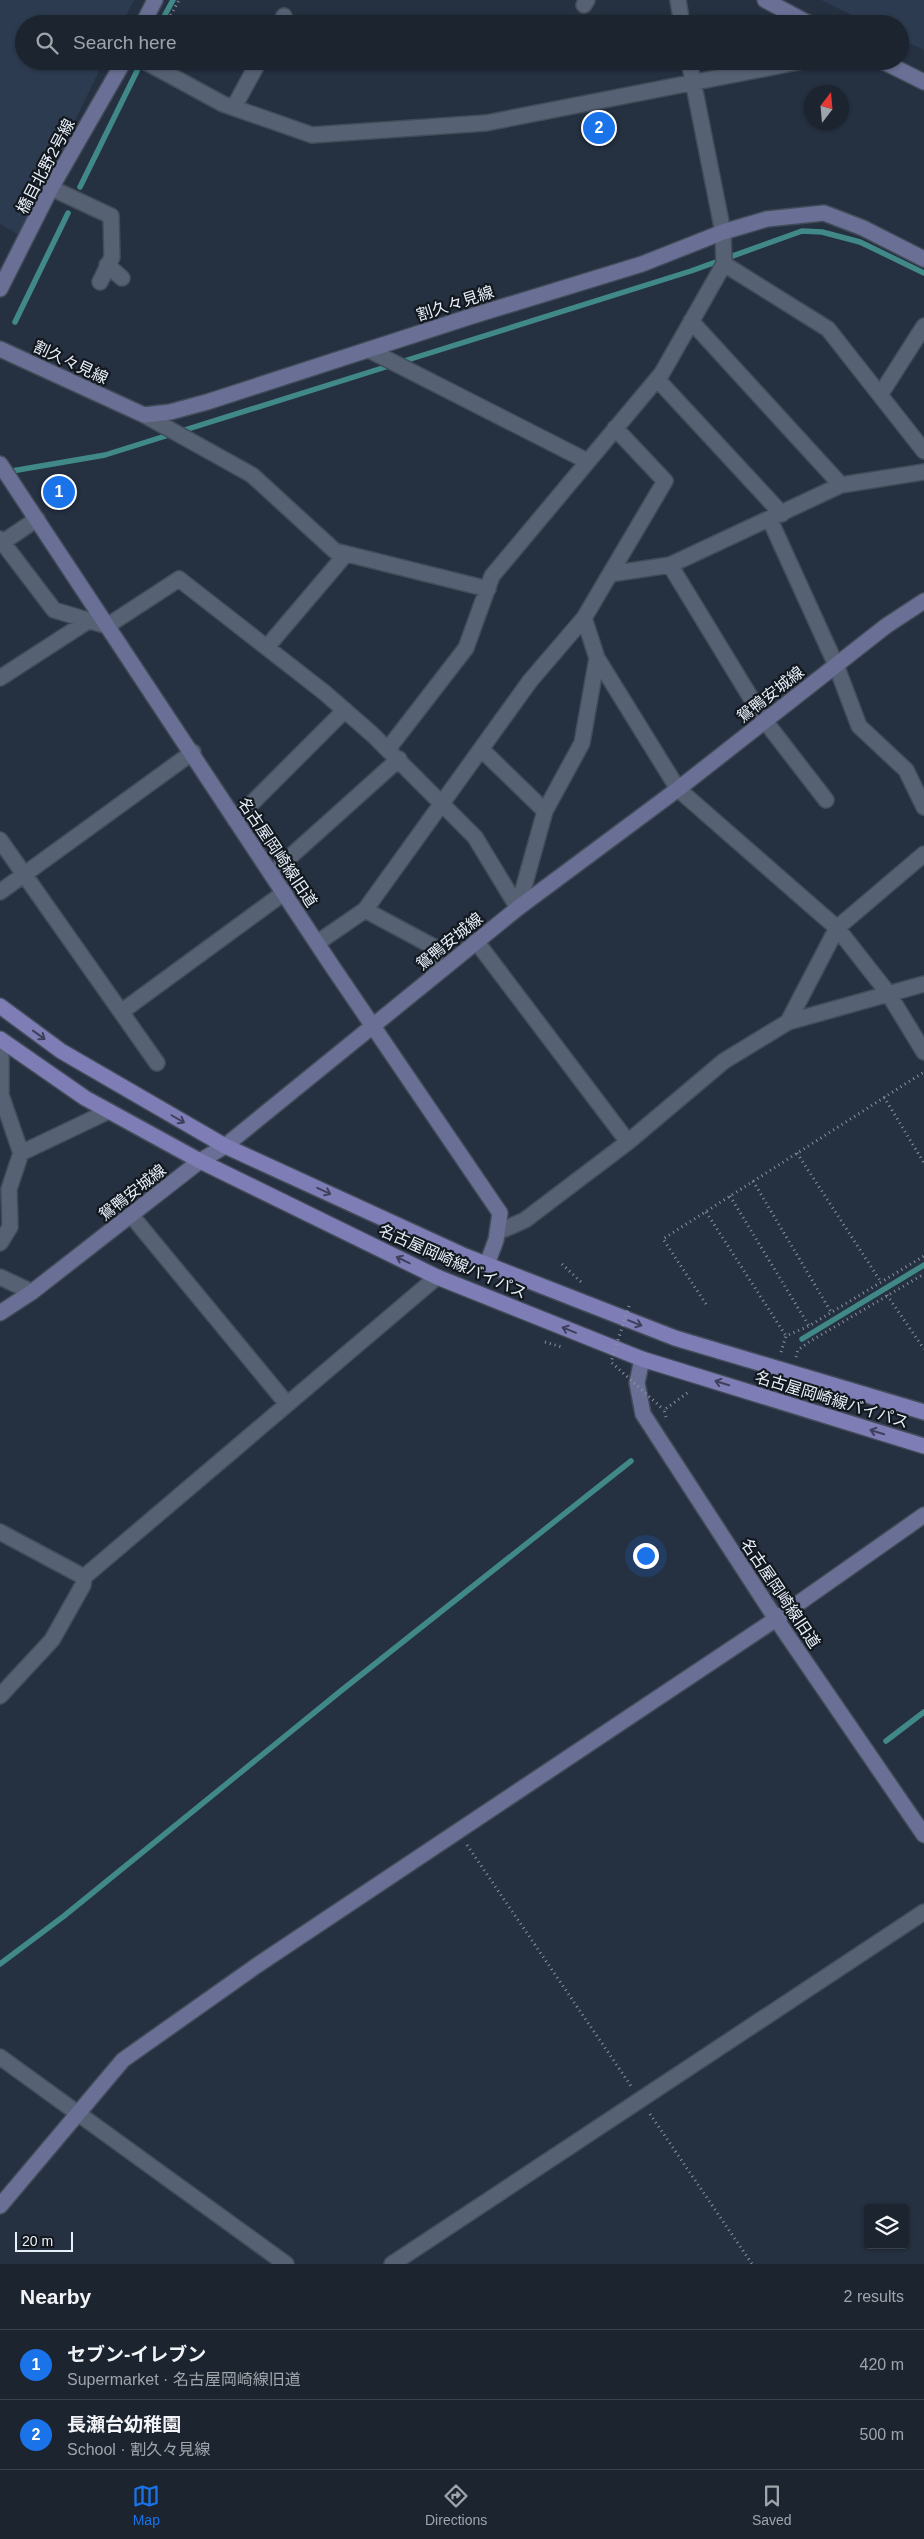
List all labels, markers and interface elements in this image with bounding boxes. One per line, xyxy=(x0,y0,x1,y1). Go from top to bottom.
search box xyxy=(15,15,909,70)
icon: search xyxy=(33,29,61,57)
text: Search here xyxy=(73,32,177,53)
north arrow xyxy=(804,85,849,130)
pin: 2 xyxy=(583,109,615,147)
street label: 橋目北野2号線 xyxy=(13,116,78,217)
street label: 割久々見線 xyxy=(414,283,496,324)
street label: 割久々見線 xyxy=(31,338,111,387)
pin: 1 xyxy=(43,473,75,511)
street label: 鴛鴨安城線 xyxy=(734,663,807,726)
street label: 名古屋岡崎線旧道 xyxy=(235,794,320,910)
street label: 鴛鴨安城線 xyxy=(413,910,486,973)
one-way arrow xyxy=(32,1030,46,1040)
one-way arrow xyxy=(171,1114,186,1124)
street label: 鴛鴨安城線 xyxy=(96,1161,169,1224)
one-way arrow xyxy=(316,1187,331,1197)
street label: 名古屋岡崎線バイパス xyxy=(376,1221,529,1302)
one-way arrow xyxy=(396,1255,411,1264)
one-way arrow xyxy=(627,1319,642,1328)
one-way arrow xyxy=(562,1324,577,1334)
street label: 名古屋岡崎線バイパス xyxy=(753,1368,911,1431)
one-way arrow xyxy=(715,1378,731,1388)
one-way arrow xyxy=(870,1426,886,1436)
street label: 名古屋岡崎線旧道 xyxy=(738,1535,823,1651)
your location xyxy=(633,1543,659,1569)
map controls xyxy=(864,2204,909,2249)
button: layers xyxy=(864,2204,909,2249)
scale bar xyxy=(15,2229,72,2252)
text: 20 m xyxy=(22,2233,53,2249)
text: Nearby xyxy=(20,2285,91,2308)
text: 2 results xyxy=(844,2288,904,2305)
text: セブン-イレブン xyxy=(67,2344,206,2365)
text: 1 xyxy=(32,2356,40,2373)
text: 420 m xyxy=(860,2356,904,2373)
text: Supermarket · 名古屋岡崎線旧道 xyxy=(67,2371,301,2388)
text: 長瀬台幼稚園 xyxy=(67,2414,181,2435)
text: 2 xyxy=(32,2426,40,2443)
text: 500 m xyxy=(860,2426,904,2443)
text: School · 割久々見線 xyxy=(67,2441,210,2458)
tab: Map xyxy=(132,2482,160,2528)
tab: Directions xyxy=(425,2482,487,2528)
tab: Saved xyxy=(752,2482,792,2528)

